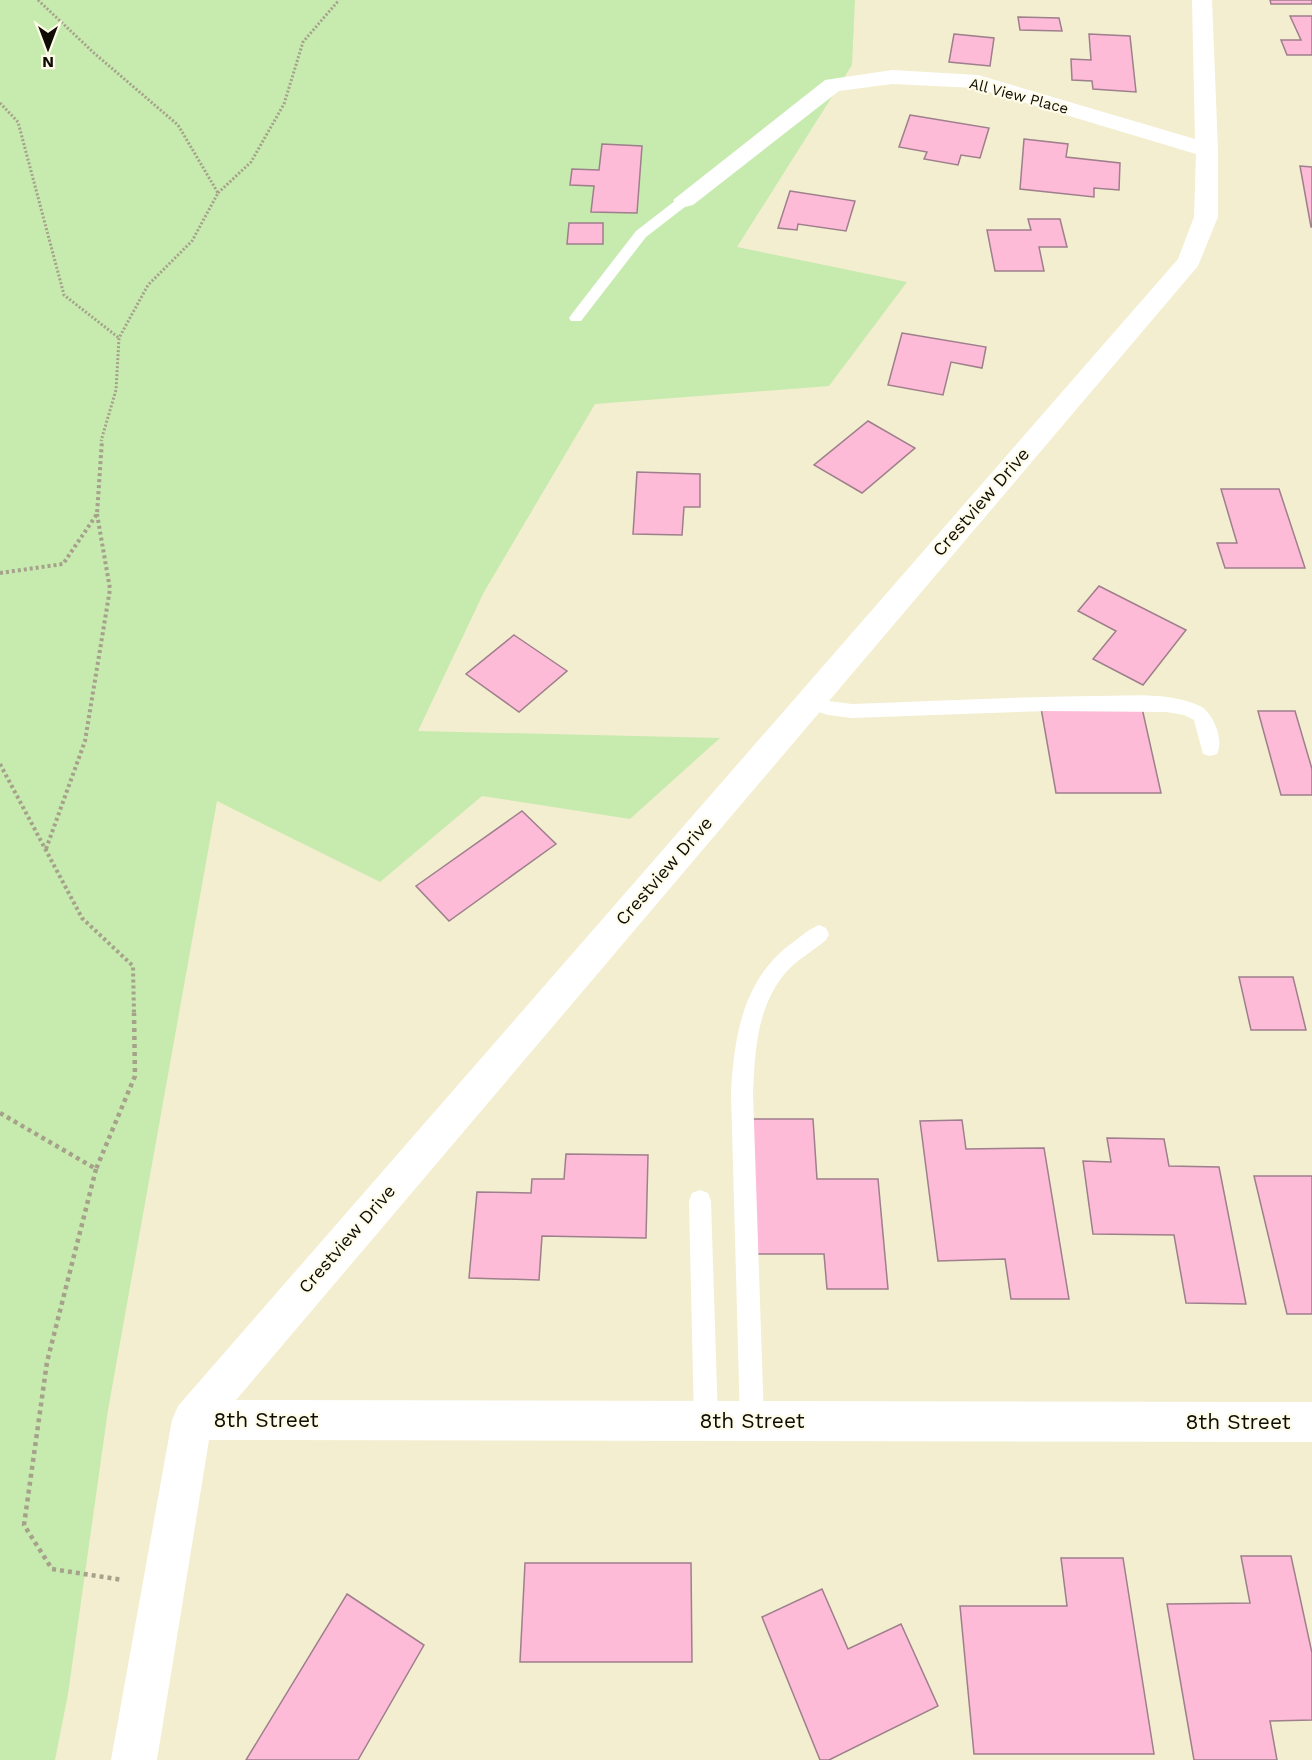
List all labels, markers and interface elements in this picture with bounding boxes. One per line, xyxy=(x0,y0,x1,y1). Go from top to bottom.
north arrow xyxy=(18,18,78,78)
text: N xyxy=(42,53,54,72)
street label: All View Place xyxy=(967,74,1071,118)
street label: Crestview Drive xyxy=(928,443,1033,560)
street label: Crestview Drive xyxy=(611,812,716,929)
street label: Crestview Drive xyxy=(294,1180,399,1297)
street label: 8th Street xyxy=(213,1407,319,1432)
street label: 8th Street xyxy=(699,1408,805,1433)
street label: 8th Street xyxy=(1185,1409,1291,1434)

